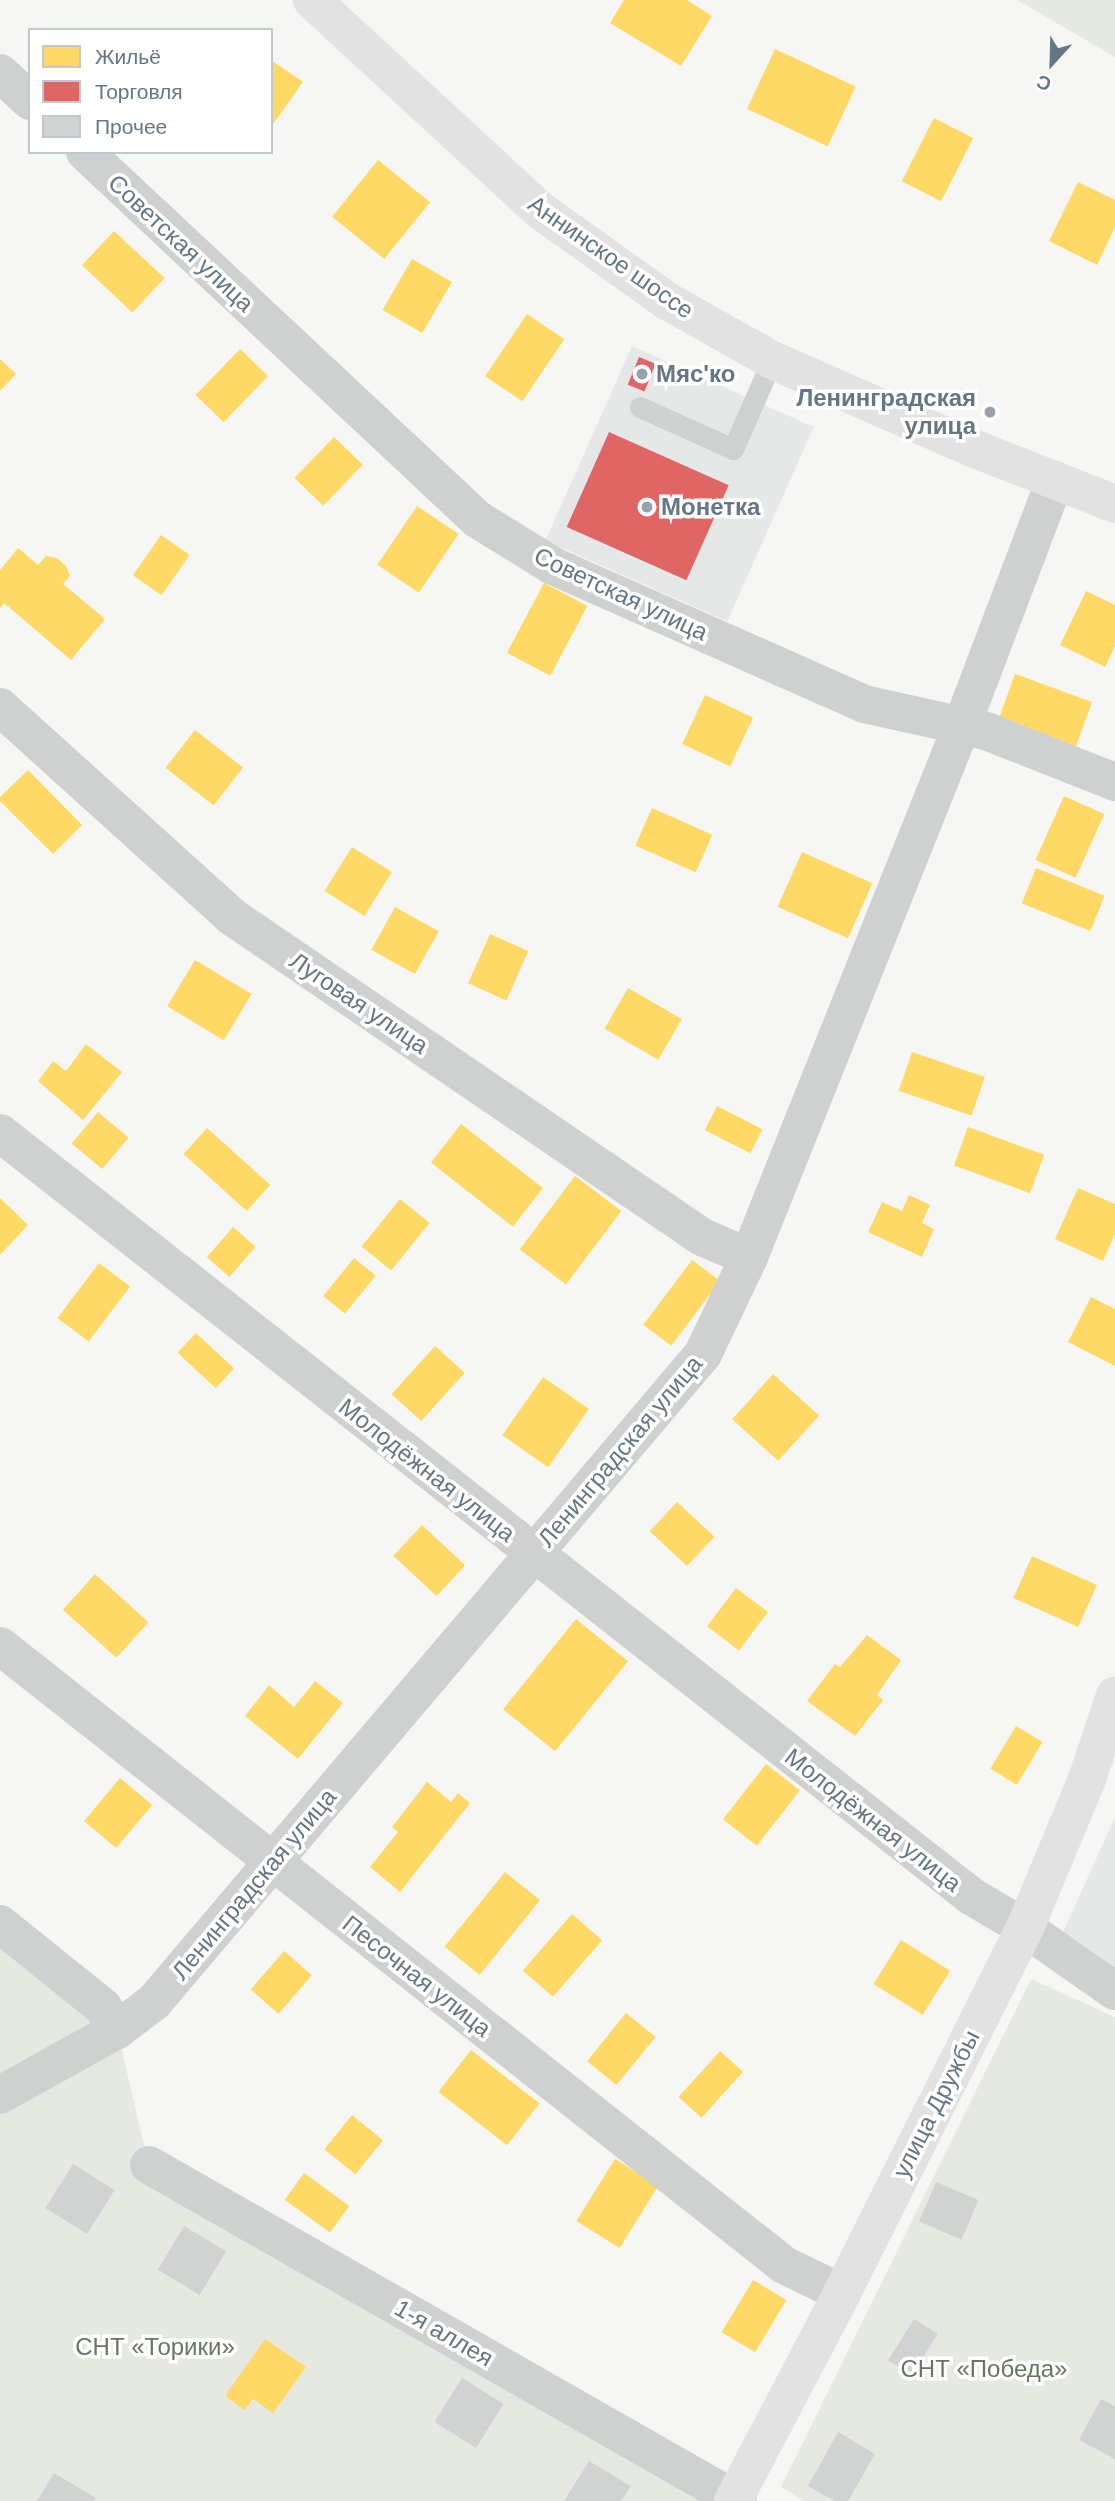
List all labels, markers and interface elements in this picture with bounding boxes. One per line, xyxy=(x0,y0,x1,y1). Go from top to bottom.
legend xyxy=(28,28,273,154)
north arrow xyxy=(1017,28,1087,98)
text: Жильё xyxy=(95,45,161,68)
text: С xyxy=(1034,71,1054,95)
text: Торговля xyxy=(95,80,183,103)
text: Прочее xyxy=(95,115,167,138)
street label: Советская улица xyxy=(102,168,260,318)
street label: Аннинское шоссе xyxy=(523,189,699,325)
place label: Мяс'ко xyxy=(656,360,735,388)
marker: Мяс'ко xyxy=(634,366,650,382)
place label: Ленинградская улица xyxy=(796,384,976,440)
marker: Ленинградская улица xyxy=(982,404,998,420)
place label: Монетка xyxy=(661,493,760,521)
marker: Монетка xyxy=(639,499,655,515)
street label: Советская улица xyxy=(530,541,712,647)
street label: Луговая улица xyxy=(284,946,434,1060)
street label: Ленинградская улица xyxy=(532,1350,708,1552)
street label: Молодёжная улица xyxy=(333,1392,521,1548)
street label: Молодёжная улица xyxy=(779,1742,967,1898)
street label: Ленинградская улица xyxy=(166,1783,342,1985)
street label: Песочная улица xyxy=(337,1909,497,2043)
street label: улица Дружбы xyxy=(886,2025,986,2183)
street label: 1-я аллея xyxy=(390,2293,498,2373)
park label: СНТ «Торики» xyxy=(75,2333,235,2361)
park label: СНТ «Победа» xyxy=(901,2355,1067,2383)

